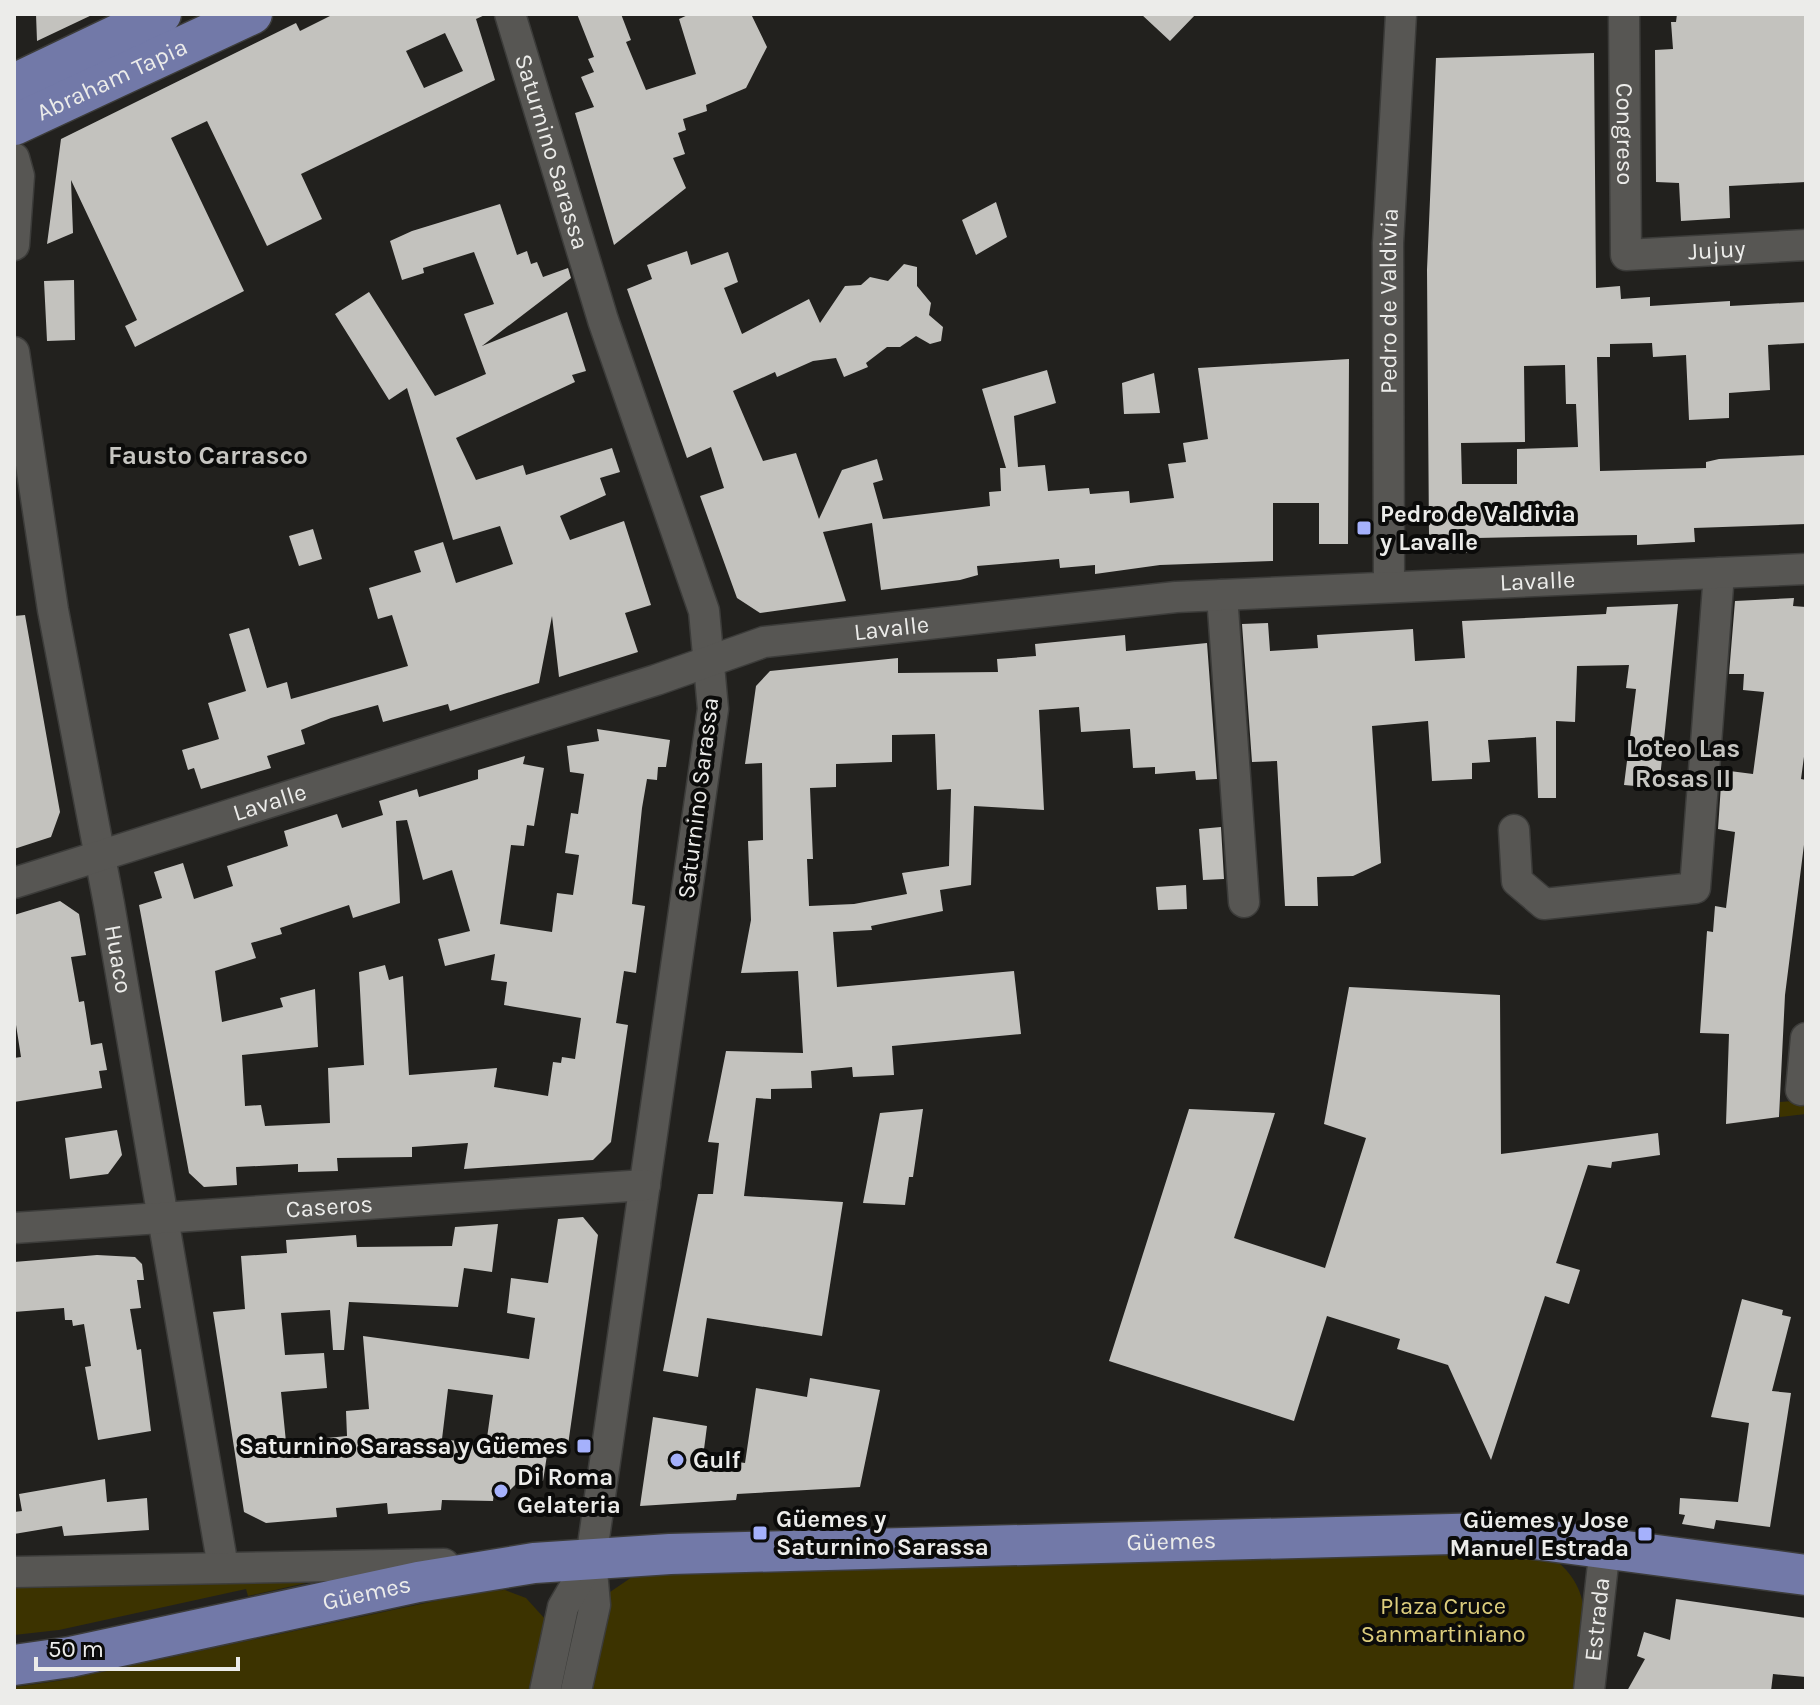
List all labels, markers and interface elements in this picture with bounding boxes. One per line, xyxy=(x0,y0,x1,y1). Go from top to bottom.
street label: Abraham Tapia xyxy=(32,32,192,127)
street label: Saturnino Sarassa xyxy=(509,51,595,253)
street label: Congreso xyxy=(1611,83,1639,185)
street label: Pedro de Valdivia xyxy=(1374,207,1404,394)
street label: Jujuy xyxy=(1687,234,1746,266)
district label: Fausto Carrasco xyxy=(108,440,308,471)
place label: Pedro de Valdivia y Lavalle xyxy=(1380,500,1576,556)
marker: Pedro de Valdivia y Lavalle xyxy=(1355,519,1373,537)
street label: Lavalle xyxy=(1499,565,1576,597)
street label: Lavalle xyxy=(852,610,930,646)
street label: Saturnino Sarassa xyxy=(672,696,724,900)
district label: Loteo Las Rosas II xyxy=(1626,733,1740,794)
street label: Lavalle xyxy=(229,777,310,827)
street label: Huaco xyxy=(99,922,138,996)
street label: Caseros xyxy=(285,1190,374,1223)
place label: Saturnino Sarassa y Güemes xyxy=(239,1432,568,1460)
marker: Saturnino Sarassa y Güemes xyxy=(575,1437,593,1455)
place label: Gulf xyxy=(693,1446,741,1474)
marker: Gulf xyxy=(668,1451,686,1469)
place label: Di Roma Gelateria xyxy=(517,1463,621,1519)
marker: Di Roma Gelateria xyxy=(492,1482,510,1500)
place label: Güemes y Saturnino Sarassa xyxy=(776,1505,989,1561)
place label: Güemes y Jose Manuel Estrada xyxy=(1449,1506,1629,1562)
marker: Güemes y Saturnino Sarassa xyxy=(751,1524,769,1542)
marker: Güemes y Jose Manuel Estrada xyxy=(1636,1525,1654,1543)
street label: Güemes xyxy=(1126,1526,1217,1556)
street label: Güemes xyxy=(320,1570,413,1616)
street label: Estrada xyxy=(1578,1576,1615,1663)
park label: Plaza Cruce Sanmartiniano xyxy=(1360,1592,1526,1648)
scale bar xyxy=(36,1621,238,1671)
text: 50 m xyxy=(48,1635,104,1663)

